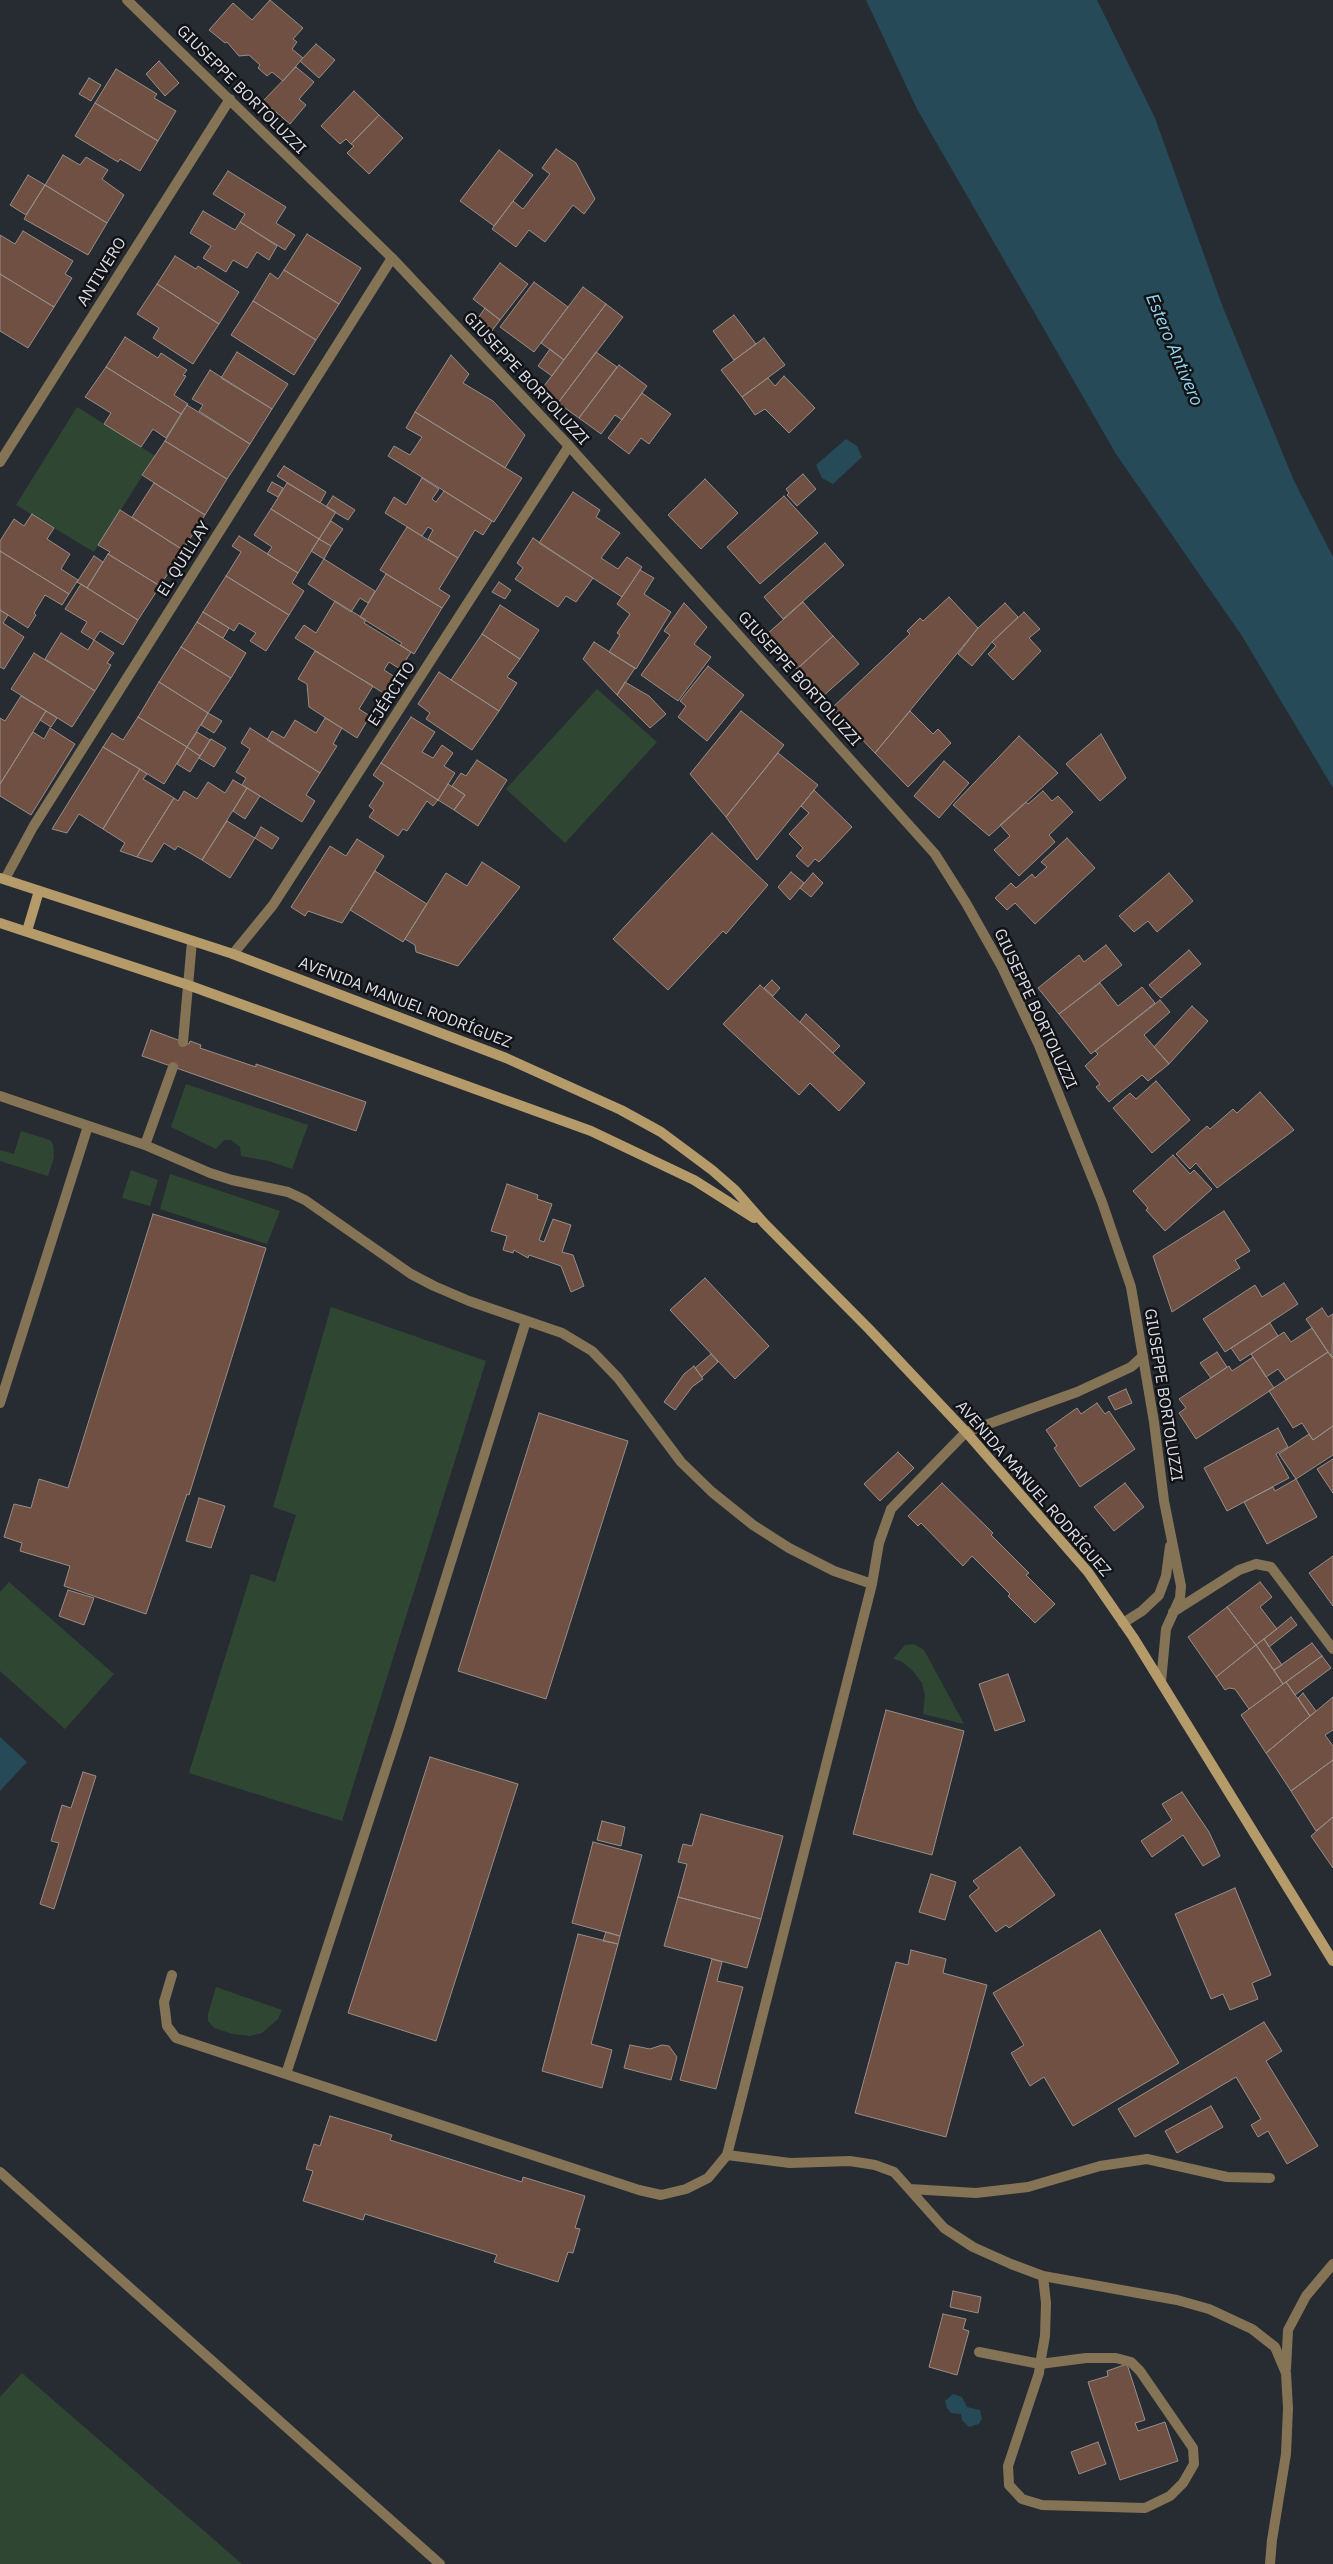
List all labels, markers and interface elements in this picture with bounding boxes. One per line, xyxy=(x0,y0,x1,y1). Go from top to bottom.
street label: GIUSEPPE BORTOLUZZI xyxy=(172,21,310,159)
street label: ANTIVERO xyxy=(73,234,131,310)
water label: Estero Antivero xyxy=(1141,291,1207,409)
street label: GIUSEPPE BORTOLUZZI xyxy=(459,309,593,449)
street label: EL QUILLAY xyxy=(153,518,215,600)
street label: GIUSEPPE BORTOLUZZI xyxy=(733,608,865,750)
street label: EJÉRCITO xyxy=(364,658,420,730)
street label: GIUSEPPE BORTOLUZZI xyxy=(989,926,1081,1092)
street label: AVENIDA MANUEL RODRÍGUEZ xyxy=(296,953,514,1053)
street label: GIUSEPPE BORTOLUZZI xyxy=(1140,1307,1186,1483)
street label: AVENIDA MANUEL RODRÍGUEZ xyxy=(951,1397,1115,1581)

